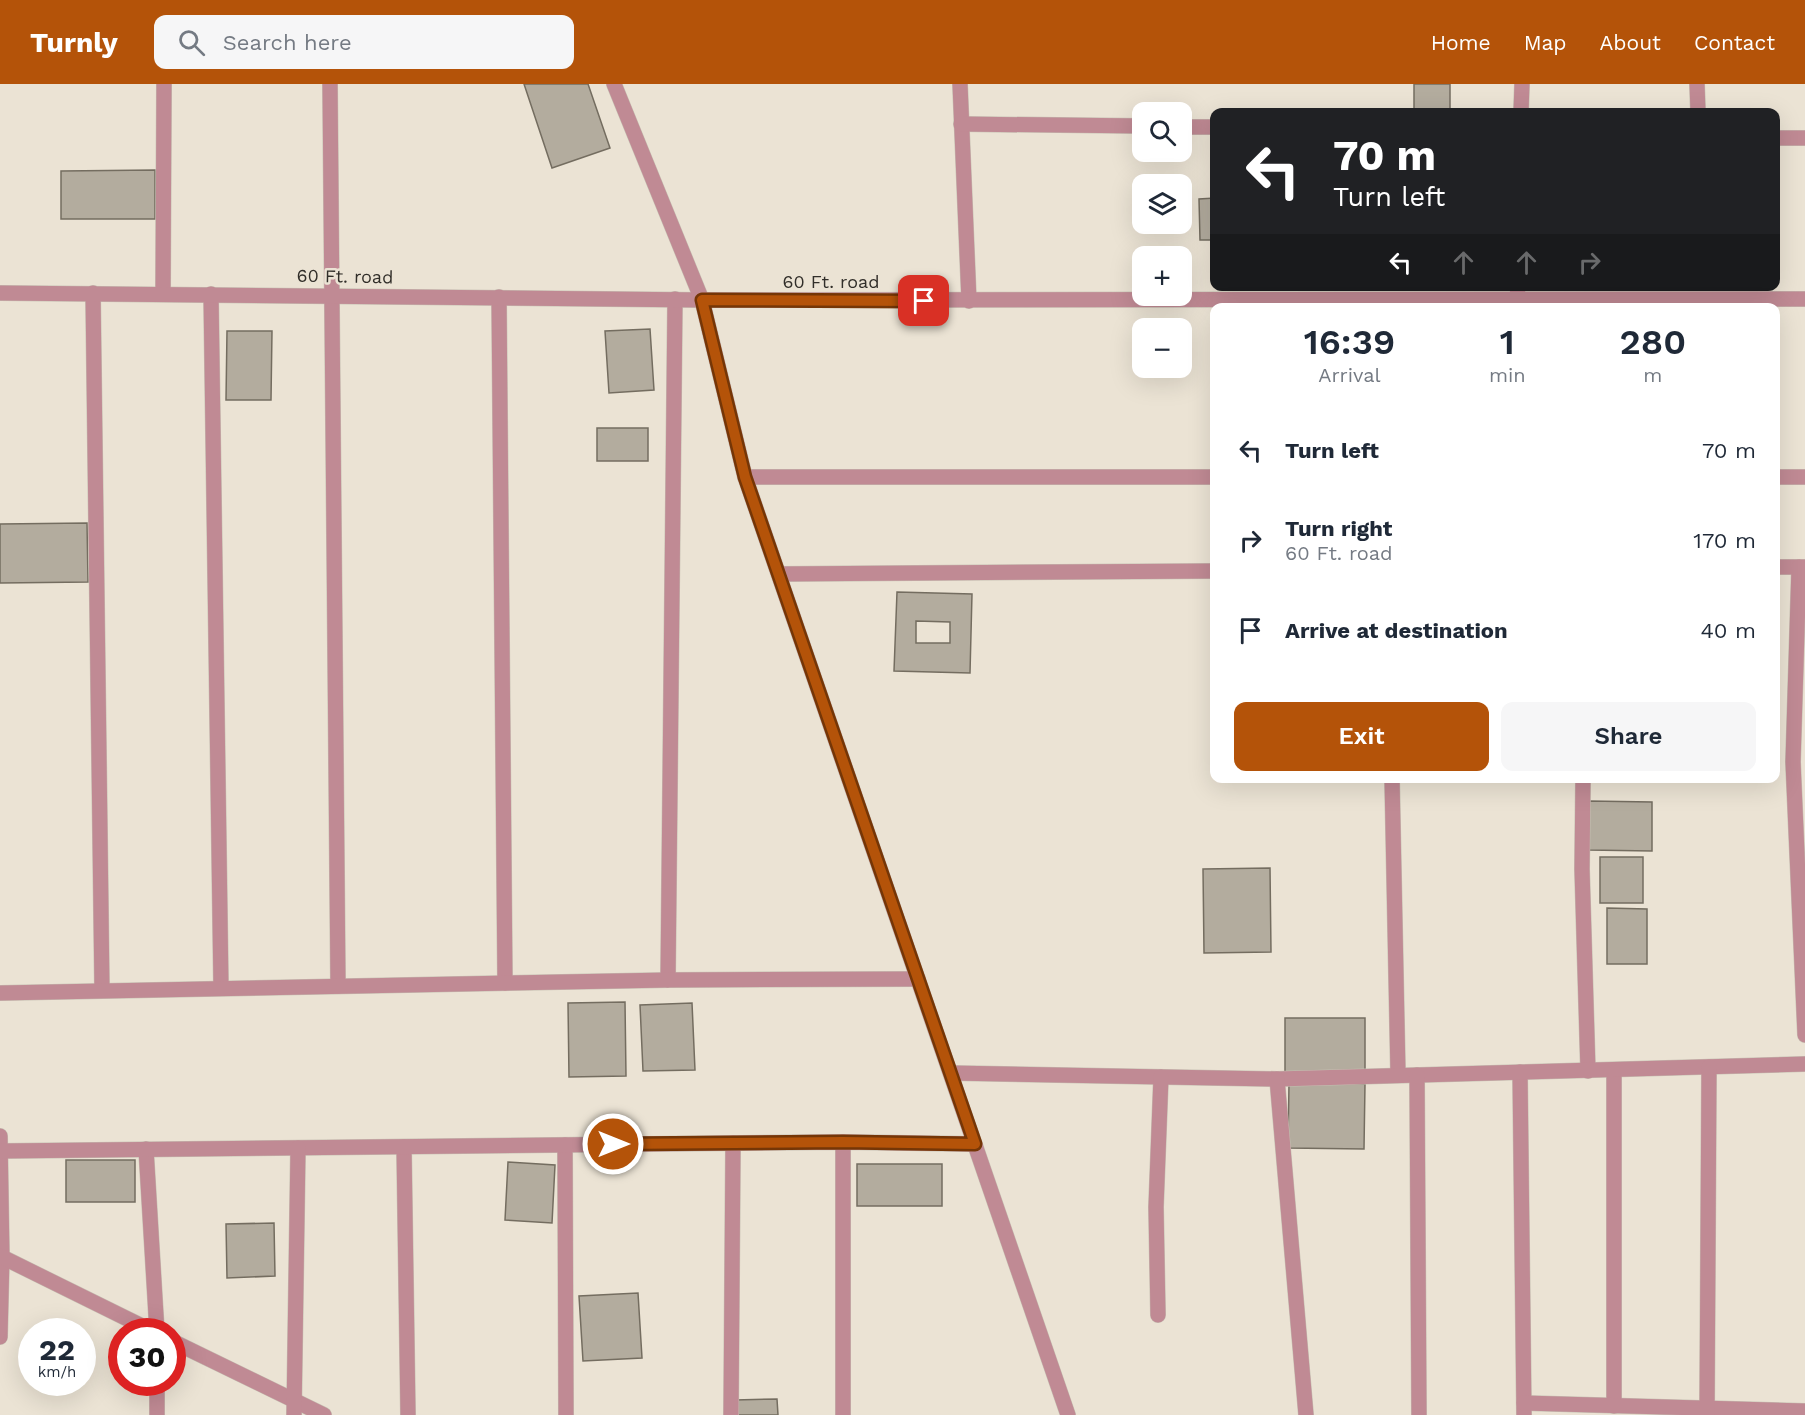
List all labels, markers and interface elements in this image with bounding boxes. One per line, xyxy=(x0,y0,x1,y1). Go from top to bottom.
search box xyxy=(154,15,574,69)
text: Turnly xyxy=(30,26,118,59)
icon: search xyxy=(175,26,208,59)
text: Search here xyxy=(223,30,352,55)
text: Home xyxy=(1431,30,1491,55)
text: Map xyxy=(1524,30,1567,55)
text: About xyxy=(1600,30,1661,55)
text: Contact xyxy=(1694,30,1775,55)
map controls xyxy=(1132,102,1192,378)
button: search xyxy=(1132,102,1192,162)
text: 70 m xyxy=(1333,131,1436,180)
icon: left xyxy=(1234,132,1312,210)
button: layers xyxy=(1132,174,1192,234)
text: Turn left xyxy=(1333,181,1445,213)
button: + xyxy=(1132,246,1192,306)
icon: left xyxy=(1384,246,1417,279)
icon: ahead xyxy=(1447,246,1480,279)
icon: ahead xyxy=(1510,246,1543,279)
icon: right xyxy=(1573,246,1606,279)
street label: 60 Ft. road xyxy=(296,265,394,287)
street label: 60 Ft. road xyxy=(783,271,879,292)
pin xyxy=(898,275,949,326)
icon: arrive xyxy=(907,284,940,317)
button: − xyxy=(1132,318,1192,378)
text: 16:39 xyxy=(1304,321,1395,363)
text: 1 xyxy=(1500,321,1515,363)
text: 280 xyxy=(1620,321,1686,363)
text: Arrival xyxy=(1318,363,1381,387)
text: min xyxy=(1489,363,1526,387)
text: m xyxy=(1643,363,1662,387)
icon: left xyxy=(1234,434,1267,467)
text: Turn left xyxy=(1285,438,1379,463)
text: 70 m xyxy=(1702,438,1756,463)
text: Turn right xyxy=(1285,516,1392,541)
icon: right xyxy=(1234,524,1267,557)
text: 170 m xyxy=(1693,528,1756,553)
text: 60 Ft. road xyxy=(1285,541,1393,565)
icon: arrive xyxy=(1234,614,1267,647)
text: Arrive at destination xyxy=(1285,618,1508,643)
text: 40 m xyxy=(1700,618,1756,643)
button: Exit xyxy=(1234,702,1489,771)
button: Share xyxy=(1501,702,1756,771)
position arrow xyxy=(581,1112,645,1176)
speed limit sign: 30 xyxy=(108,1318,186,1396)
text: 22 xyxy=(39,1332,75,1367)
text: km/h xyxy=(38,1363,76,1381)

